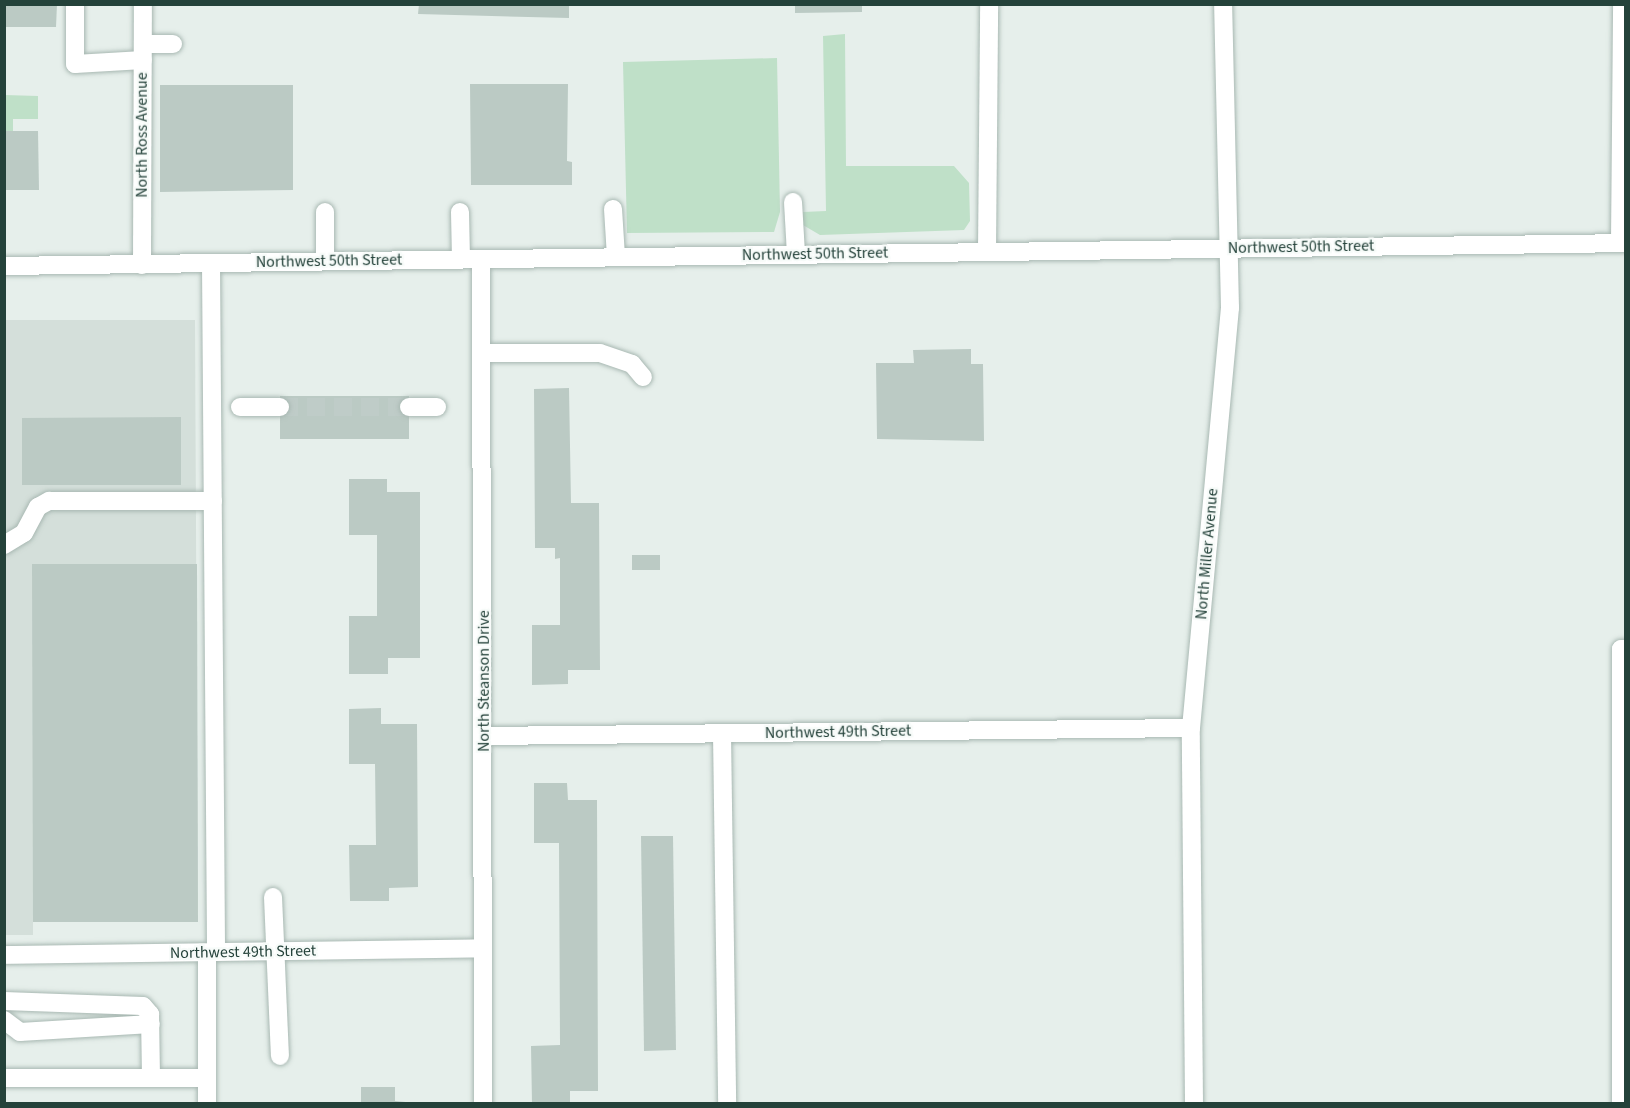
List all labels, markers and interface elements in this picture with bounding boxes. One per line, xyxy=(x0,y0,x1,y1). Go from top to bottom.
street label: North Ross Avenue xyxy=(132,72,152,198)
street label: Northwest 50th Street xyxy=(1228,236,1374,258)
street label: Northwest 50th Street xyxy=(742,243,888,265)
street label: Northwest 50th Street xyxy=(256,250,402,272)
street label: North Miller Avenue xyxy=(1192,488,1222,620)
street label: North Steanson Drive xyxy=(474,610,494,752)
street label: Northwest 49th Street xyxy=(765,721,911,743)
street label: Northwest 49th Street xyxy=(170,941,316,963)

